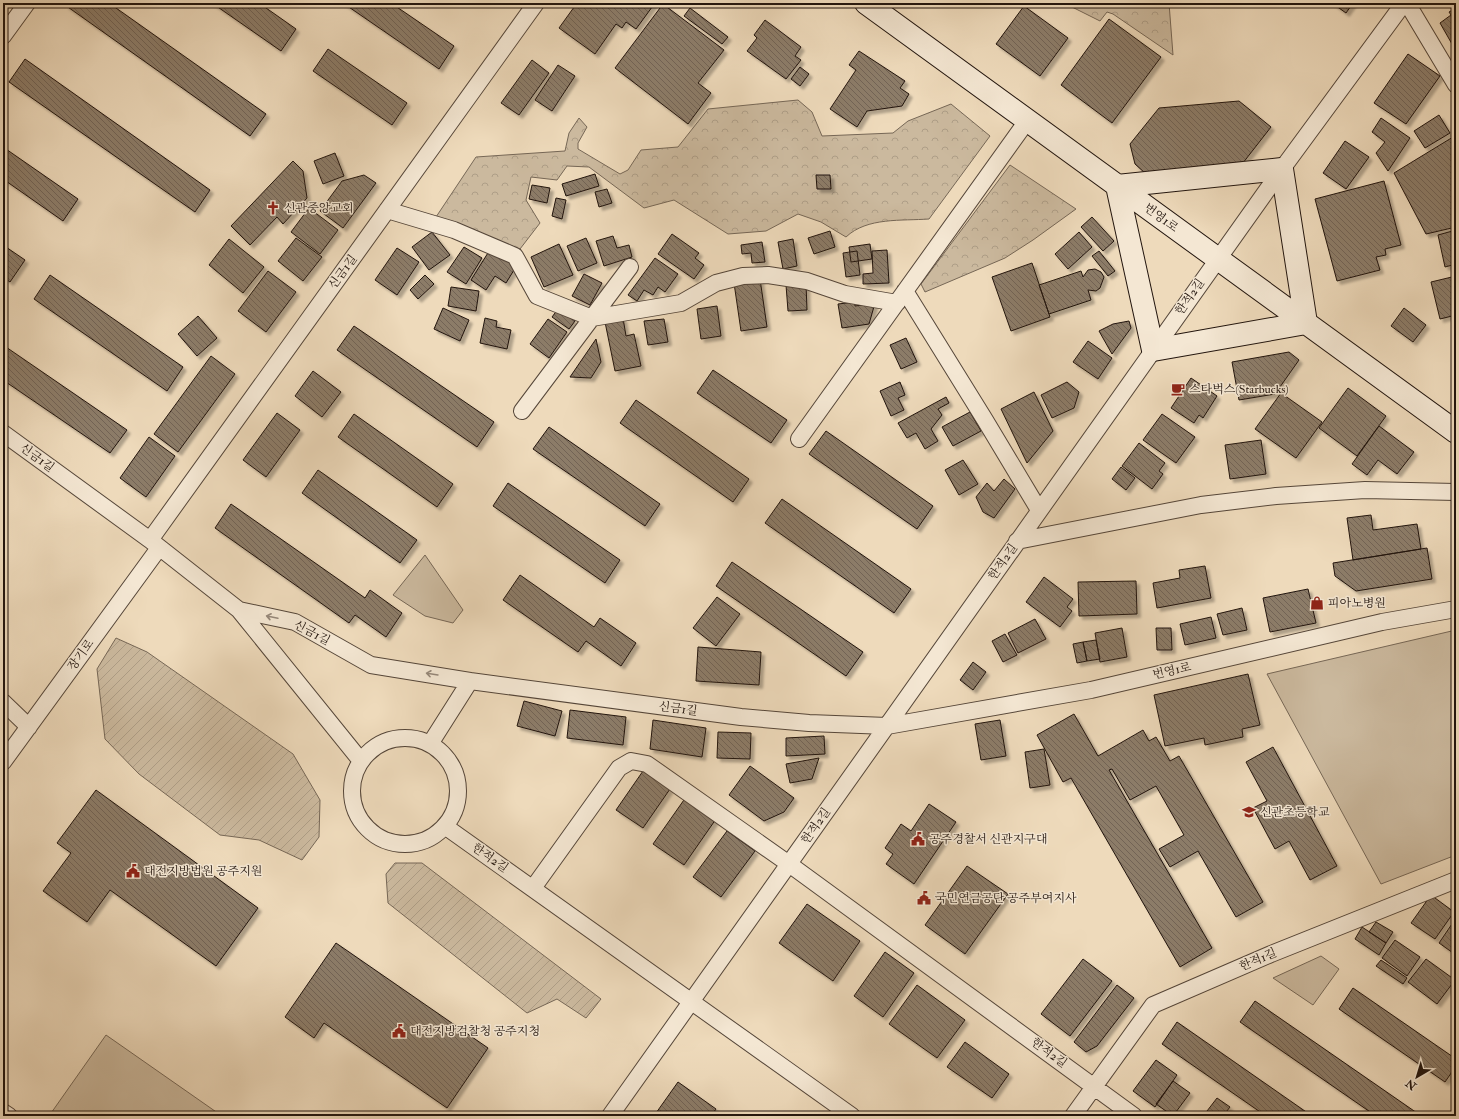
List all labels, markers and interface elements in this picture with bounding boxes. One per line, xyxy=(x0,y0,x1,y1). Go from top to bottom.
church icon: 신관중앙교회 xyxy=(265,200,281,216)
street label: 번영1로 xyxy=(1141,200,1182,236)
place label: 신관중앙교회 xyxy=(284,201,354,216)
street label: 신금1길 xyxy=(325,252,361,292)
street label: 한적2길 xyxy=(1172,276,1208,318)
cafe icon: 스타벅스(Starbucks) xyxy=(1170,381,1186,397)
place label: 스타벅스(Starbucks) xyxy=(1189,382,1289,397)
street label: 신금1길 xyxy=(17,440,57,476)
street label: 한적2길 xyxy=(985,541,1021,583)
shop icon: 피아노병원 xyxy=(1309,595,1325,611)
place label: 피아노병원 xyxy=(1328,596,1386,611)
one-way arrow xyxy=(266,613,279,621)
street label: 신금1길 xyxy=(291,617,333,649)
street label: 장기로 xyxy=(65,636,98,673)
street label: 번영1로 xyxy=(1151,659,1193,683)
one-way arrow xyxy=(425,670,438,678)
street label: 신금1길 xyxy=(658,699,698,719)
school or university icon: 신관초등학교 xyxy=(1241,804,1257,820)
street label: 한적2길 xyxy=(798,805,834,847)
place label: 신관초등학교 xyxy=(1260,805,1330,820)
public building icon: 공주경찰서 신관지구대 xyxy=(910,831,926,847)
place label: 공주경찰서 신관지구대 xyxy=(929,832,1047,847)
street label: 한적2길 xyxy=(469,840,511,876)
public building icon: 대전지방법원 공주지원 xyxy=(125,863,141,879)
place label: 대전지방법원 공주지원 xyxy=(144,864,262,879)
public building icon: 국민연금공단 공주부여지사 xyxy=(916,890,932,906)
place label: 국민연금공단 공주부여지사 xyxy=(935,891,1077,906)
street label: 한적1길 xyxy=(1237,945,1279,975)
public building icon: 대전지방검찰청 공주지청 xyxy=(391,1023,407,1039)
place label: 대전지방검찰청 공주지청 xyxy=(410,1024,540,1039)
street label: 한적2길 xyxy=(1028,1035,1070,1071)
north arrow xyxy=(1397,1057,1437,1097)
text: N xyxy=(1402,1076,1420,1093)

